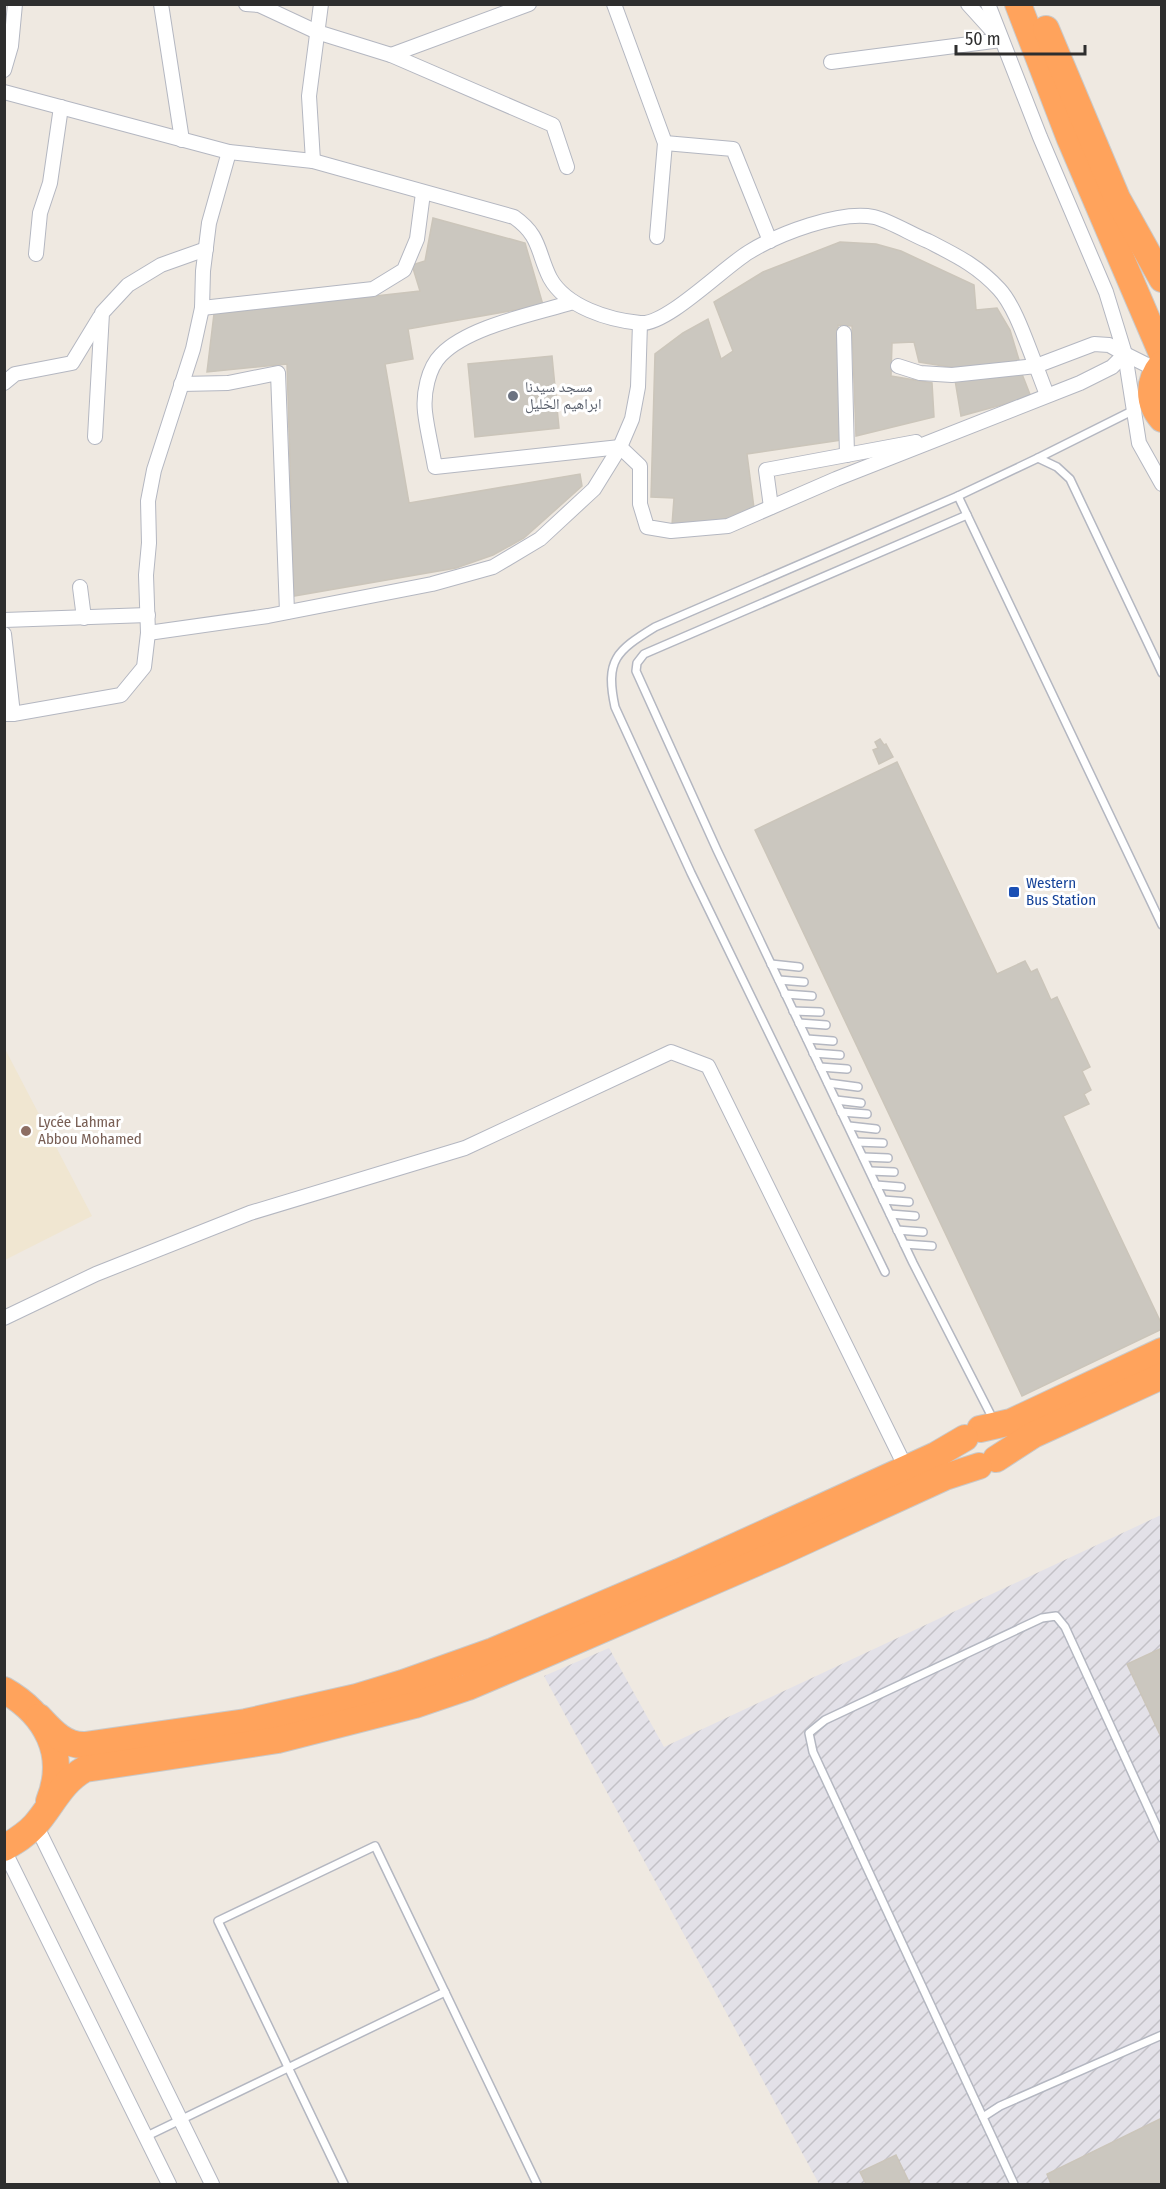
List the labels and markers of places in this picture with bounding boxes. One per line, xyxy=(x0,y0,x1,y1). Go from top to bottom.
place label: مسجد سيدنا ابراهيم الخليل xyxy=(525,378,601,414)
marker: مسجد سيدنا ابراهيم الخليل xyxy=(506,389,520,403)
place label: Western Bus Station xyxy=(1026,874,1096,909)
marker: Western Bus Station xyxy=(1007,885,1021,899)
place label: Lycée Lahmar Abbou Mohamed xyxy=(38,1113,142,1148)
marker: Lycée Lahmar Abbou Mohamed xyxy=(19,1124,33,1138)

